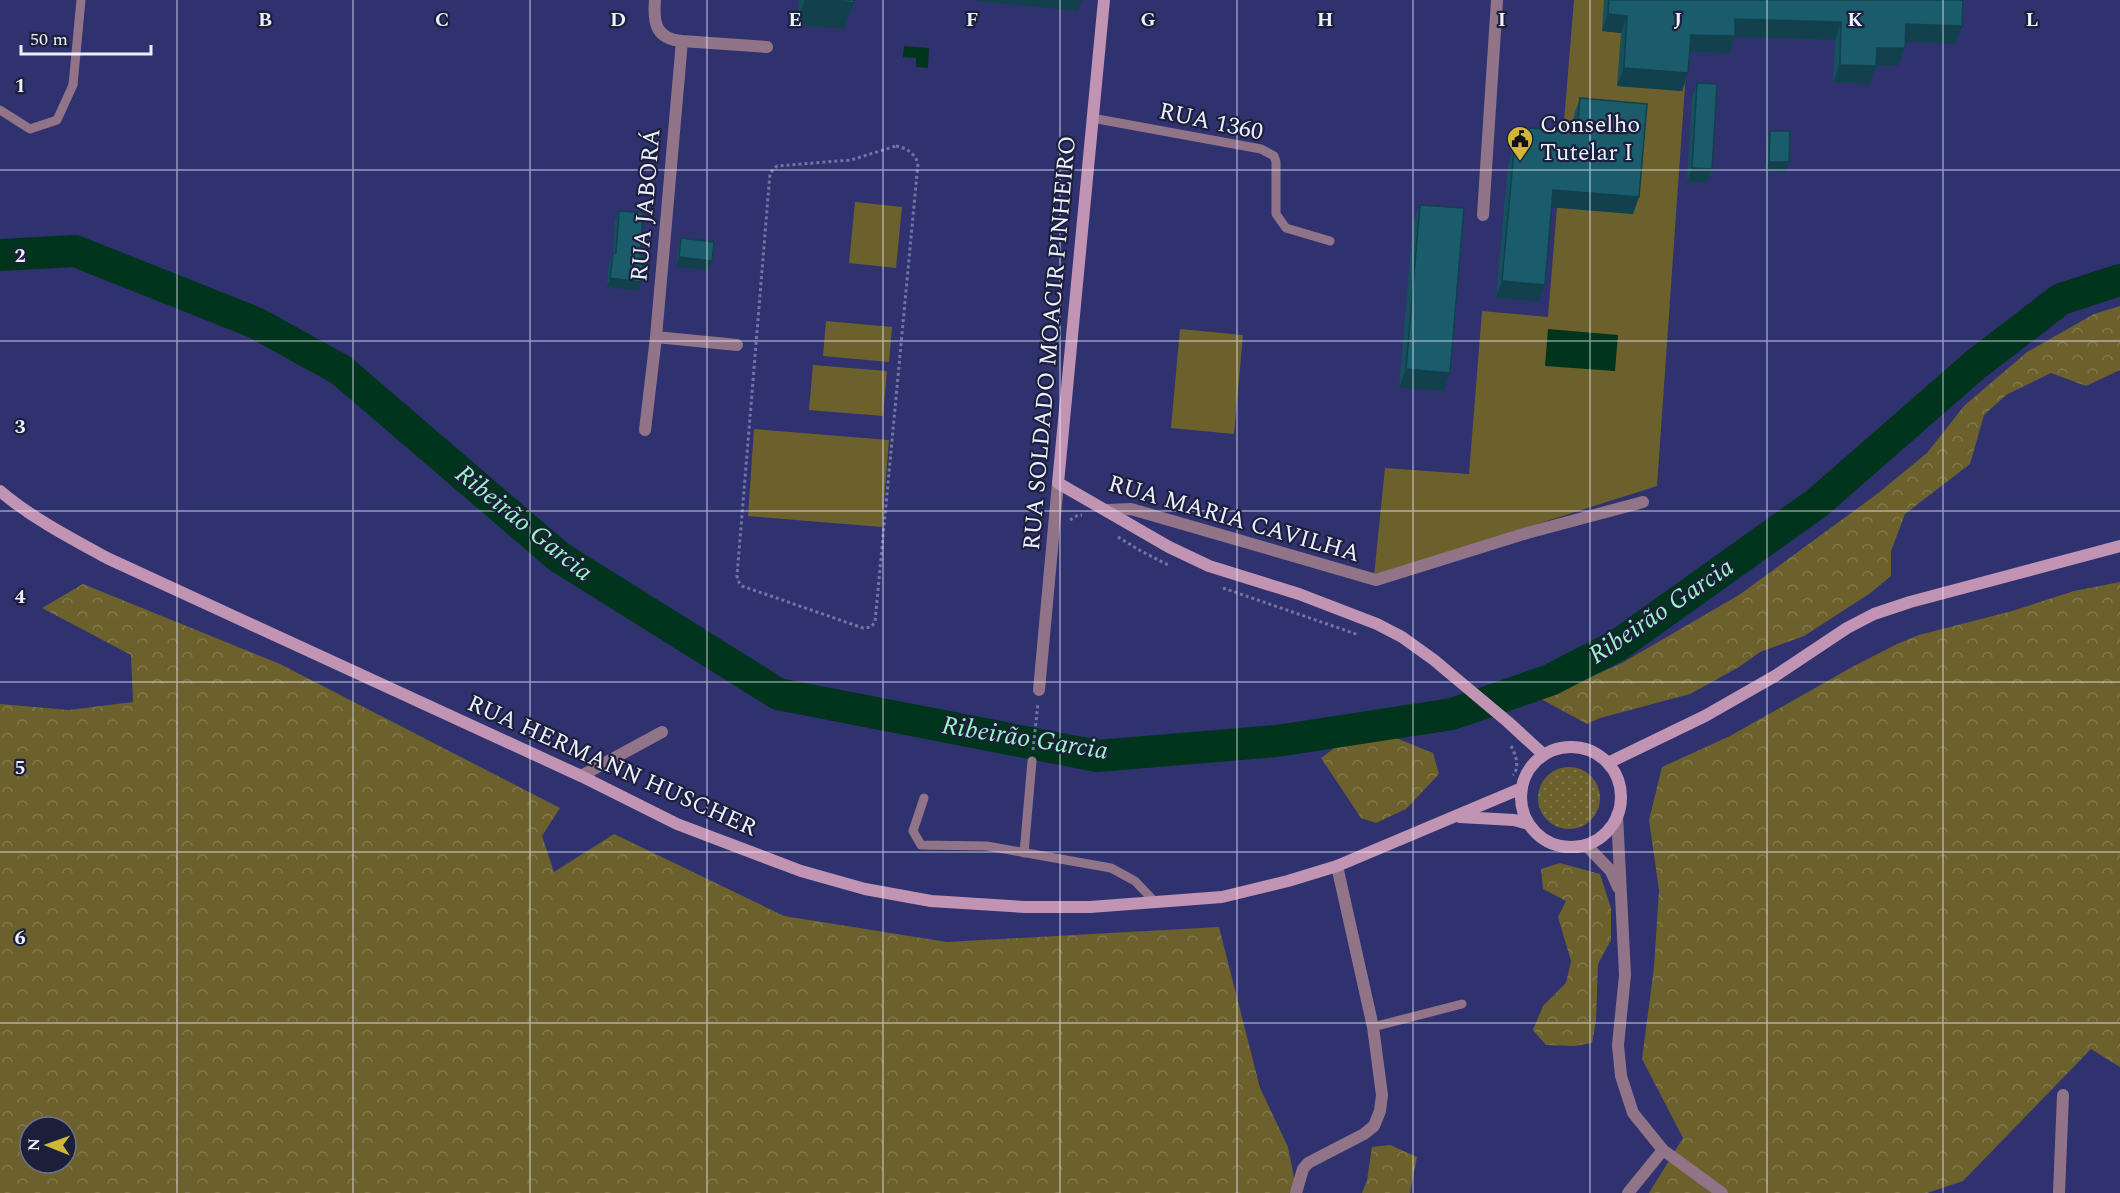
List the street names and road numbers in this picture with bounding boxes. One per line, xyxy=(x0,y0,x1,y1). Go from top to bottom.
street label: RUA 1360 xyxy=(1155,93,1267,151)
street label: RUA JABORÁ xyxy=(621,127,671,283)
street label: RUA SOLDADO MOACIR PINHEIRO xyxy=(1014,134,1086,552)
street label: RUA MARIA CAVILHA xyxy=(1104,466,1364,572)
street label: RUA HERMANN HUSCHER xyxy=(461,686,763,846)

